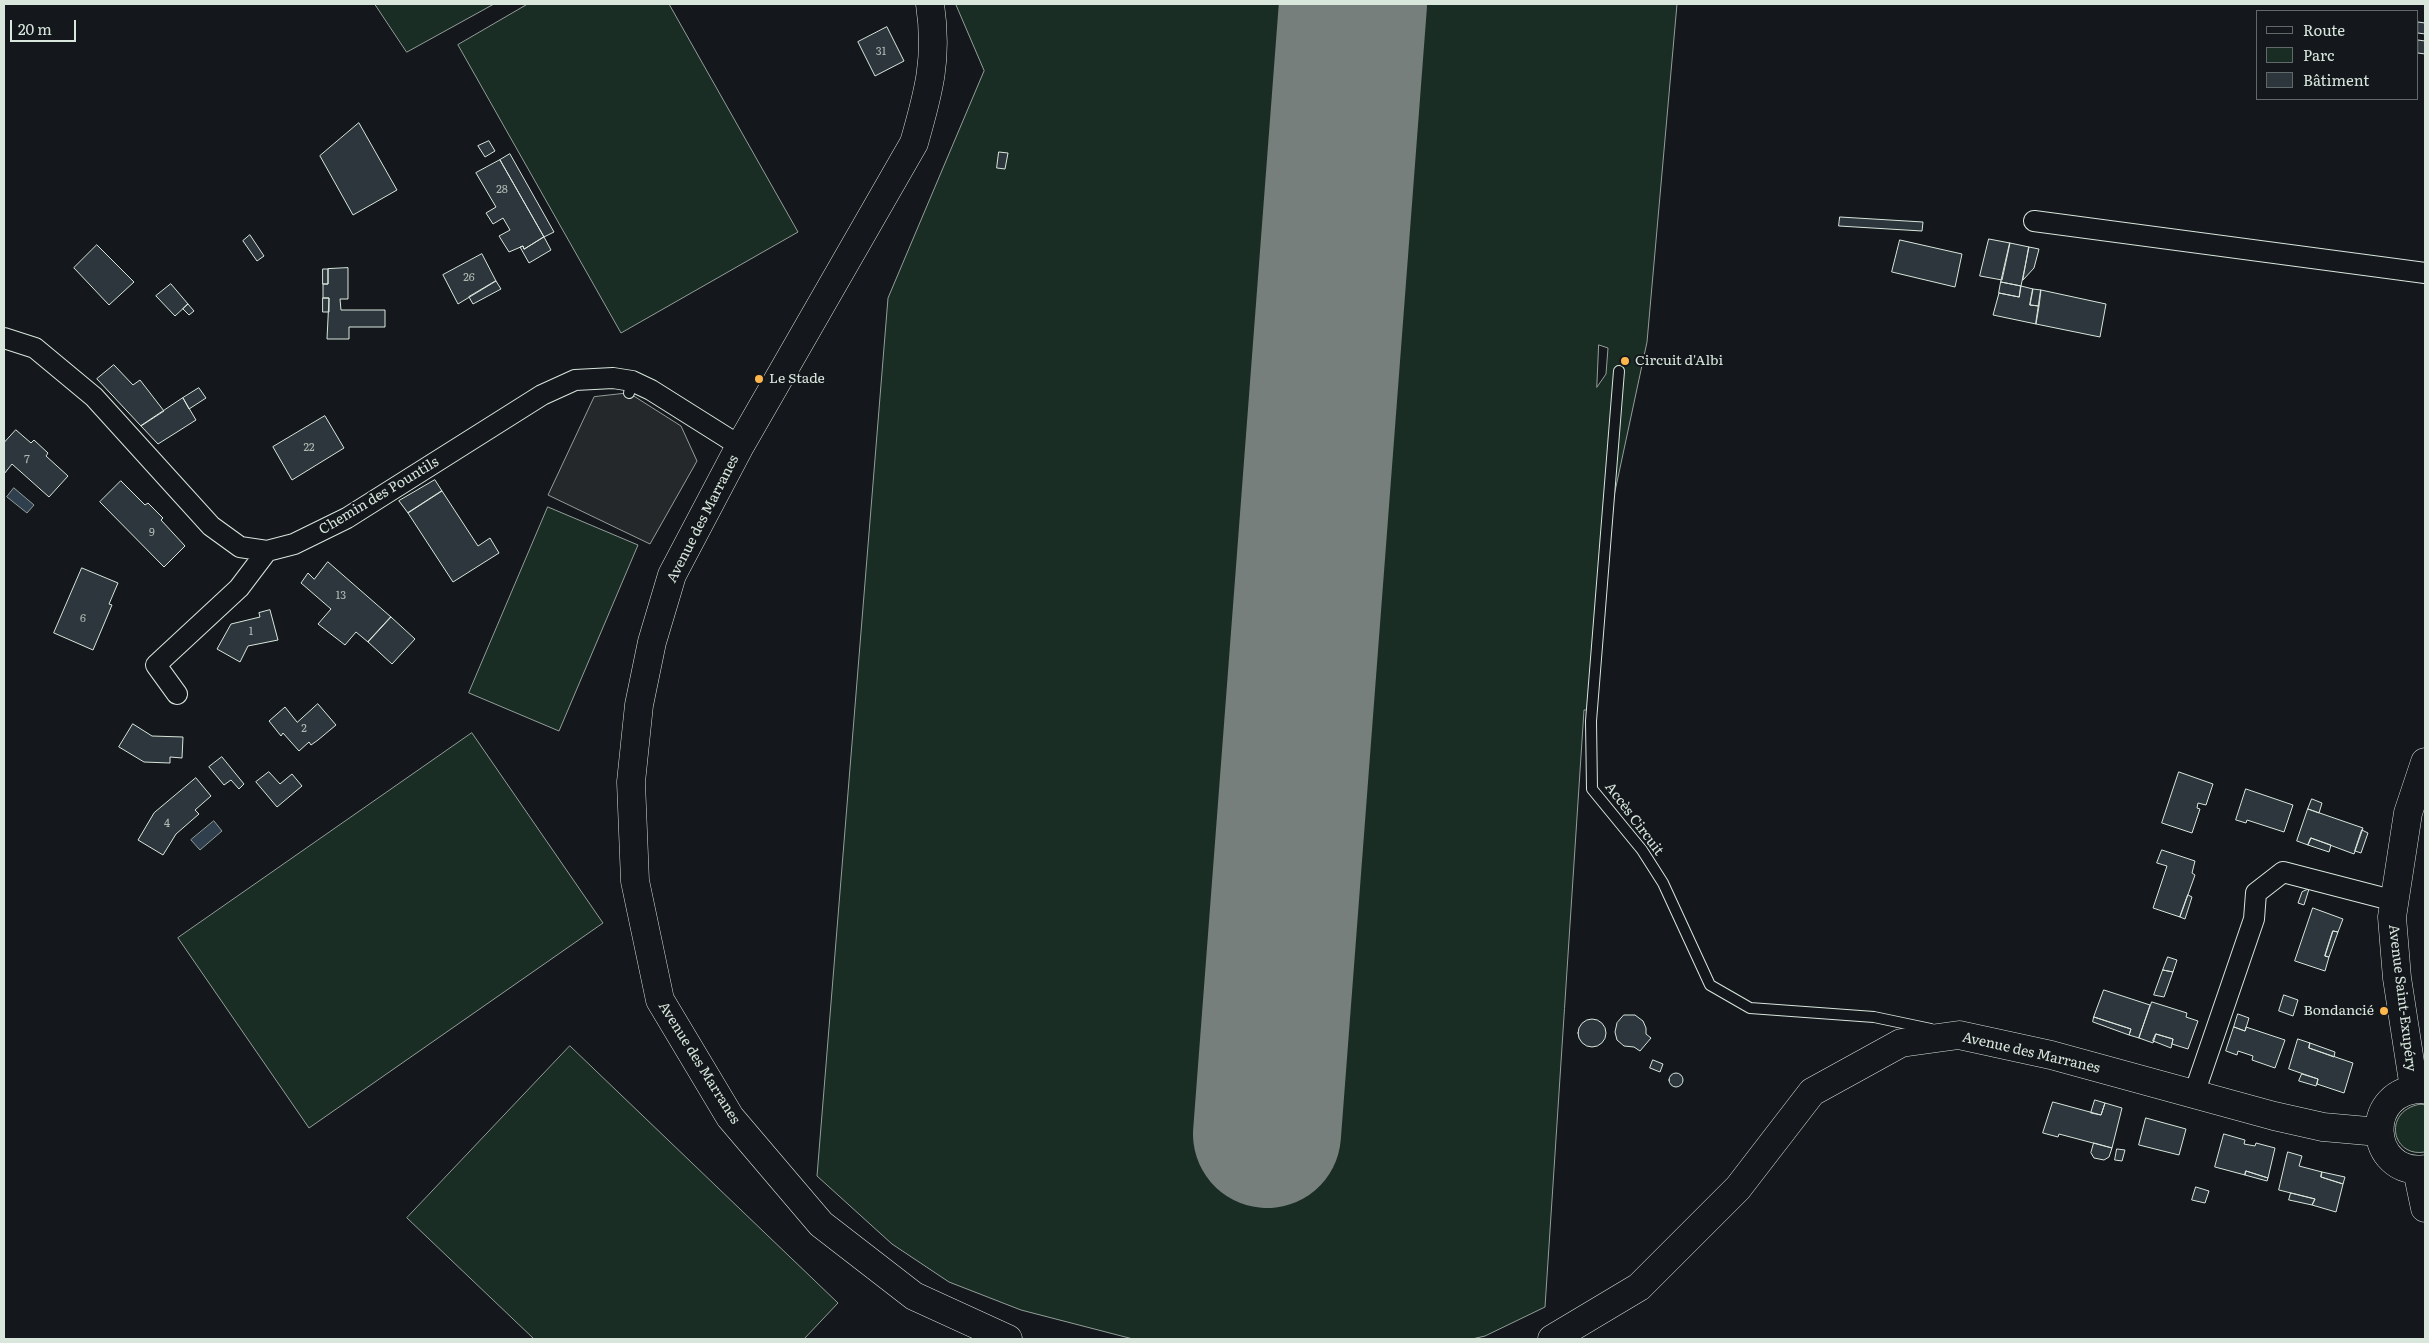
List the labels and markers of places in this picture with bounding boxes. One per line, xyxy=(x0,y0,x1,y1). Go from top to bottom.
place label: Circuit d'Albi xyxy=(1635,353,1723,369)
marker: Circuit d'Albi xyxy=(1619,355,1631,367)
place label: Le Stade xyxy=(769,371,825,387)
marker: Le Stade xyxy=(753,373,765,385)
place label: Bondancié xyxy=(2303,1003,2374,1019)
marker: Bondancié xyxy=(2378,1005,2390,1017)

